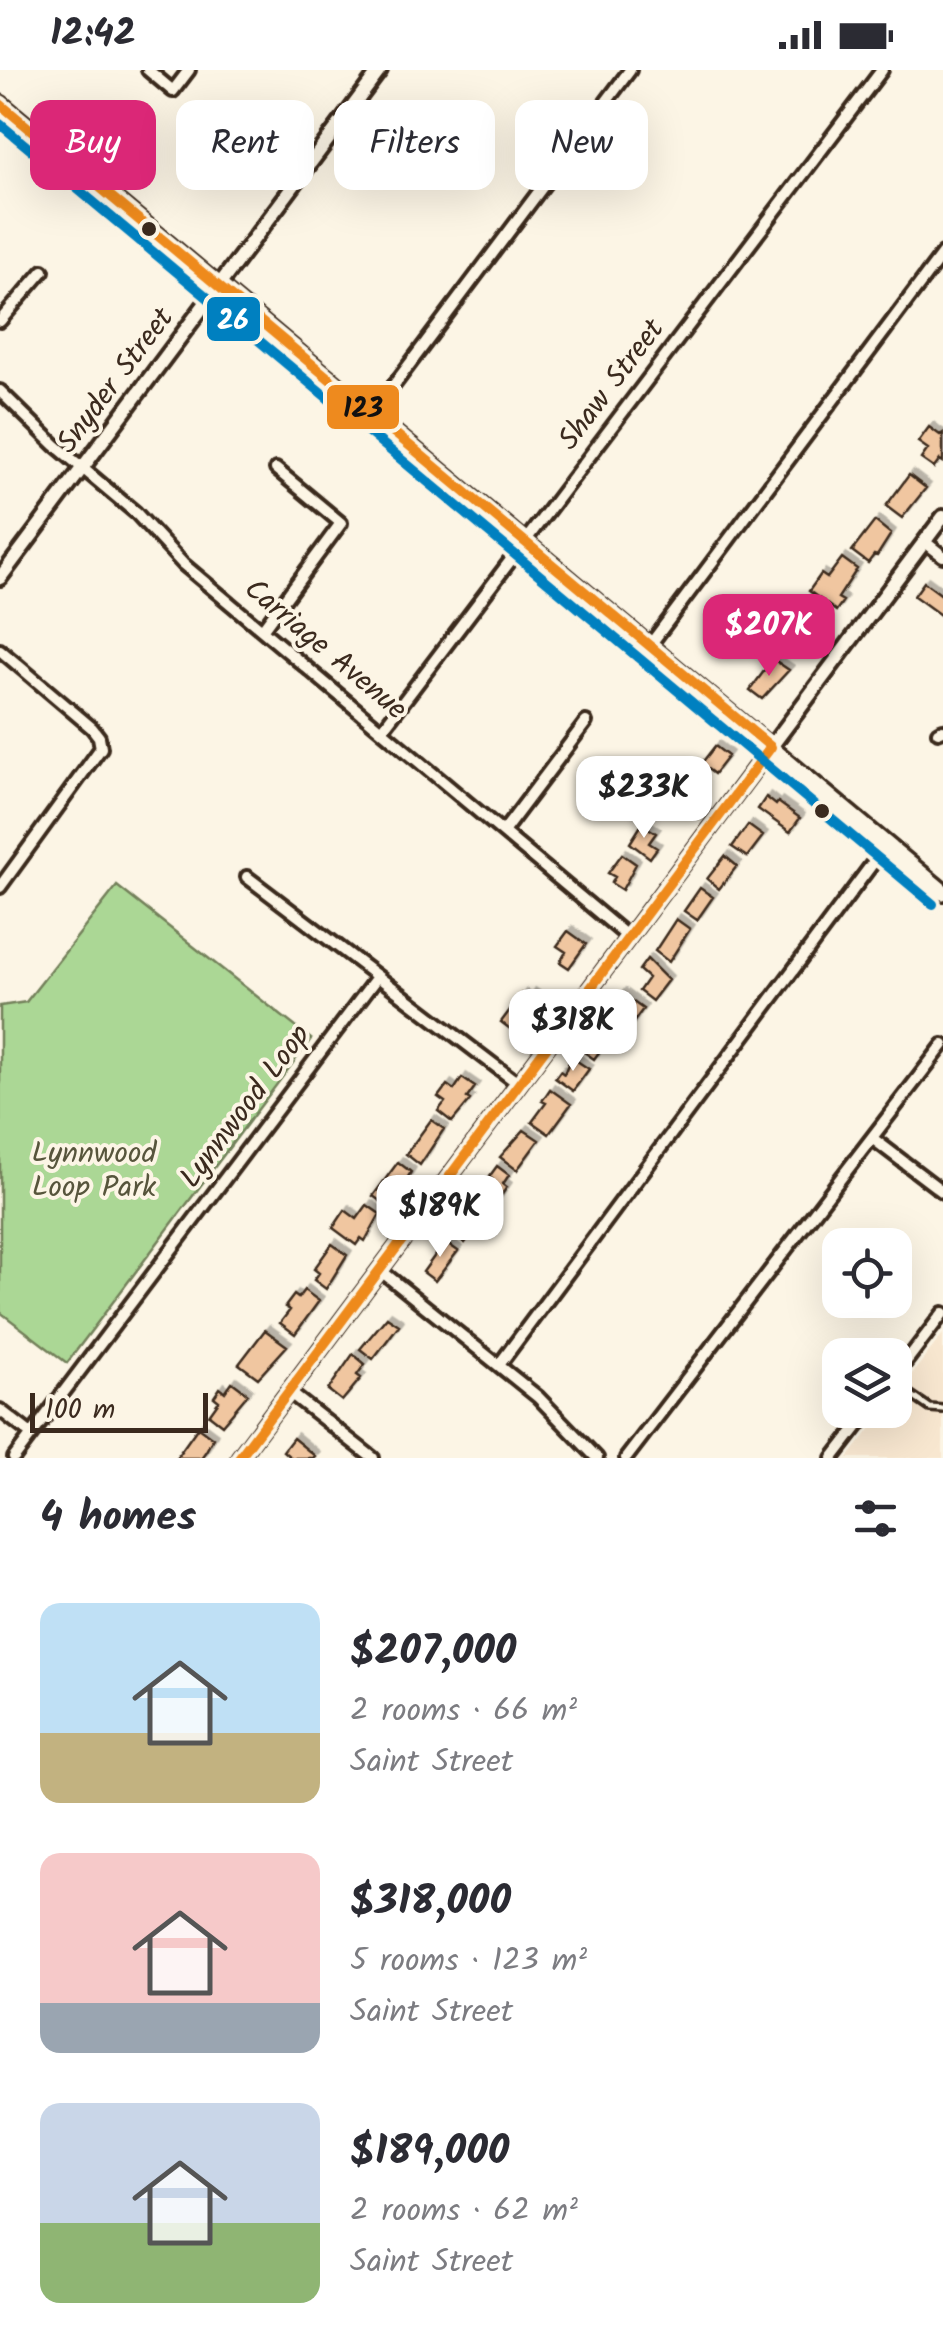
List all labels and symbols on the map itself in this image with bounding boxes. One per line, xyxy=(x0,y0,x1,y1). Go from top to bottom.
unlabelled marker xyxy=(139,219,159,239)
line badge: 26 xyxy=(205,295,262,343)
street label: Snyder Street xyxy=(45,297,187,464)
text: 26 xyxy=(217,299,249,344)
street label: Shaw Street xyxy=(546,309,678,461)
line badge: 123 xyxy=(325,383,401,431)
text: 123 xyxy=(343,387,383,432)
street label: Carriage Avenue xyxy=(233,567,417,733)
pin: $207K xyxy=(699,594,839,679)
pin: $233K xyxy=(574,756,714,841)
unlabelled marker xyxy=(812,801,832,821)
pin: $318K xyxy=(503,989,643,1074)
street label: Lynnwood Loop xyxy=(168,1015,324,1199)
park label: Lynnwood Loop Park xyxy=(32,1130,157,1212)
pin: $189K xyxy=(370,1175,510,1260)
scale bar xyxy=(30,1388,208,1432)

